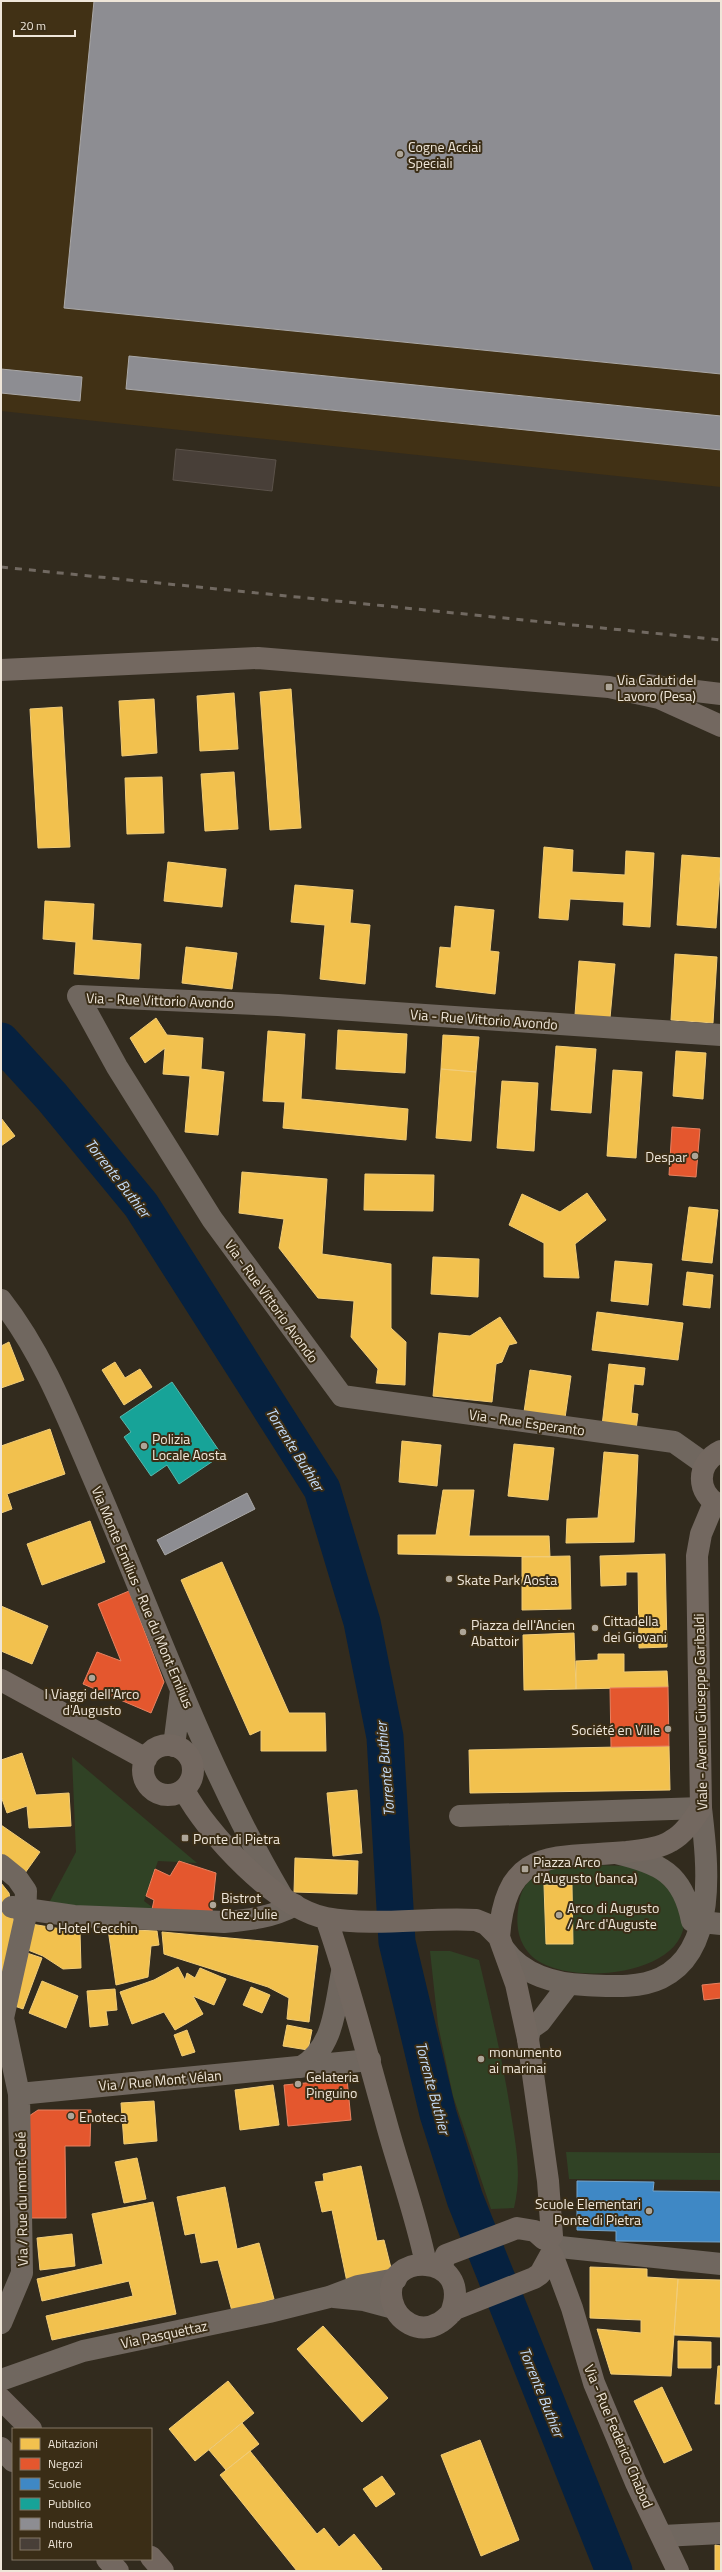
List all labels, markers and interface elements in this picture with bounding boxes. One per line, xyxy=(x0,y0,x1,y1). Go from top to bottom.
scale bar xyxy=(14,12,75,38)
text: 20 m xyxy=(20,16,46,35)
place label: Cogne Acciai Speciali xyxy=(408,136,481,173)
marker: Cogne Acciai Speciali xyxy=(395,149,405,159)
place label: Via Caduti del Lavoro (Pesa) xyxy=(617,669,697,706)
marker: Via Caduti del Lavoro (Pesa) xyxy=(604,682,614,692)
street label: Via - Rue Vittorio Avondo xyxy=(86,987,234,1013)
street label: Via - Rue Vittorio Avondo xyxy=(409,1003,559,1035)
water label: Torrente Buthier xyxy=(80,1133,158,1224)
place label: Despar xyxy=(645,1146,687,1167)
marker: Despar xyxy=(690,1151,700,1161)
street label: Via - Rue Vittorio Avondo xyxy=(220,1235,324,1367)
water label: Torrente Buthier xyxy=(260,1403,331,1497)
street label: Via - Rue Esperanto xyxy=(468,1403,586,1441)
place label: Polizia Locale Aosta xyxy=(152,1428,227,1465)
marker: Polizia Locale Aosta xyxy=(139,1441,149,1451)
street label: Via Monte Emilius - Rue du Mont Emilius xyxy=(87,1483,199,1711)
place label: Skate Park Aosta xyxy=(457,1569,557,1590)
marker: Skate Park Aosta xyxy=(444,1574,454,1584)
place label: Cittadella dei Giovani xyxy=(603,1610,667,1647)
street label: Viale - Avenue Giuseppe Garibaldi xyxy=(688,1613,712,1811)
place label: Piazza dell'Ancien Abattoir xyxy=(471,1614,575,1651)
marker: Cittadella dei Giovani xyxy=(590,1623,600,1633)
marker: Piazza dell'Ancien Abattoir xyxy=(458,1627,468,1637)
marker: I Viaggi dell'Arco d'Augusto xyxy=(87,1673,97,1683)
place label: I Viaggi dell'Arco d'Augusto xyxy=(44,1683,140,1720)
water label: Torrente Buthier xyxy=(369,1718,401,1817)
place label: Société en Ville xyxy=(571,1719,660,1740)
marker: Société en Ville xyxy=(663,1724,673,1734)
place label: Ponte di Pietra xyxy=(193,1828,280,1849)
marker: Ponte di Pietra xyxy=(180,1833,190,1843)
place label: Piazza Arco d'Augusto (banca) xyxy=(533,1851,637,1888)
marker: Piazza Arco d'Augusto (banca) xyxy=(520,1864,530,1874)
place label: Bistrot Chez Julie xyxy=(221,1887,278,1924)
place label: Arco di Augusto / Arc d'Auguste xyxy=(567,1897,659,1934)
marker: Bistrot Chez Julie xyxy=(208,1900,218,1910)
marker: Arco di Augusto / Arc d'Auguste xyxy=(554,1910,564,1920)
place label: Hotel Cecchin xyxy=(58,1917,138,1938)
marker: Hotel Cecchin xyxy=(45,1922,55,1932)
water label: Torrente Buthier xyxy=(410,2039,457,2139)
place label: monumento ai marinai xyxy=(489,2041,562,2078)
marker: monumento ai marinai xyxy=(476,2054,486,2064)
street label: Via / Rue Mont Vélan xyxy=(98,2064,222,2096)
place label: Gelateria Pinguino xyxy=(306,2066,359,2103)
marker: Gelateria Pinguino xyxy=(293,2079,303,2089)
place label: Enoteca xyxy=(79,2106,127,2127)
marker: Enoteca xyxy=(66,2111,76,2121)
street label: Via / Rue du mont Gelé xyxy=(9,2131,33,2267)
place label: Scuole Elementari Ponte di Pietra xyxy=(535,2193,641,2230)
marker: Scuole Elementari Ponte di Pietra xyxy=(644,2206,654,2216)
street label: Via Pasquettaz xyxy=(119,2315,209,2353)
water label: Torrente Buthier xyxy=(514,2344,571,2442)
street label: Via - Rue Federico Chabod xyxy=(579,2361,659,2511)
legend xyxy=(12,2428,152,2560)
text: Abitazioni xyxy=(48,2434,98,2453)
text: Negozi xyxy=(48,2454,83,2473)
text: Scuole xyxy=(48,2474,81,2493)
text: Pubblico xyxy=(48,2494,91,2513)
text: Industria xyxy=(48,2514,93,2533)
text: Altro xyxy=(48,2534,73,2553)

